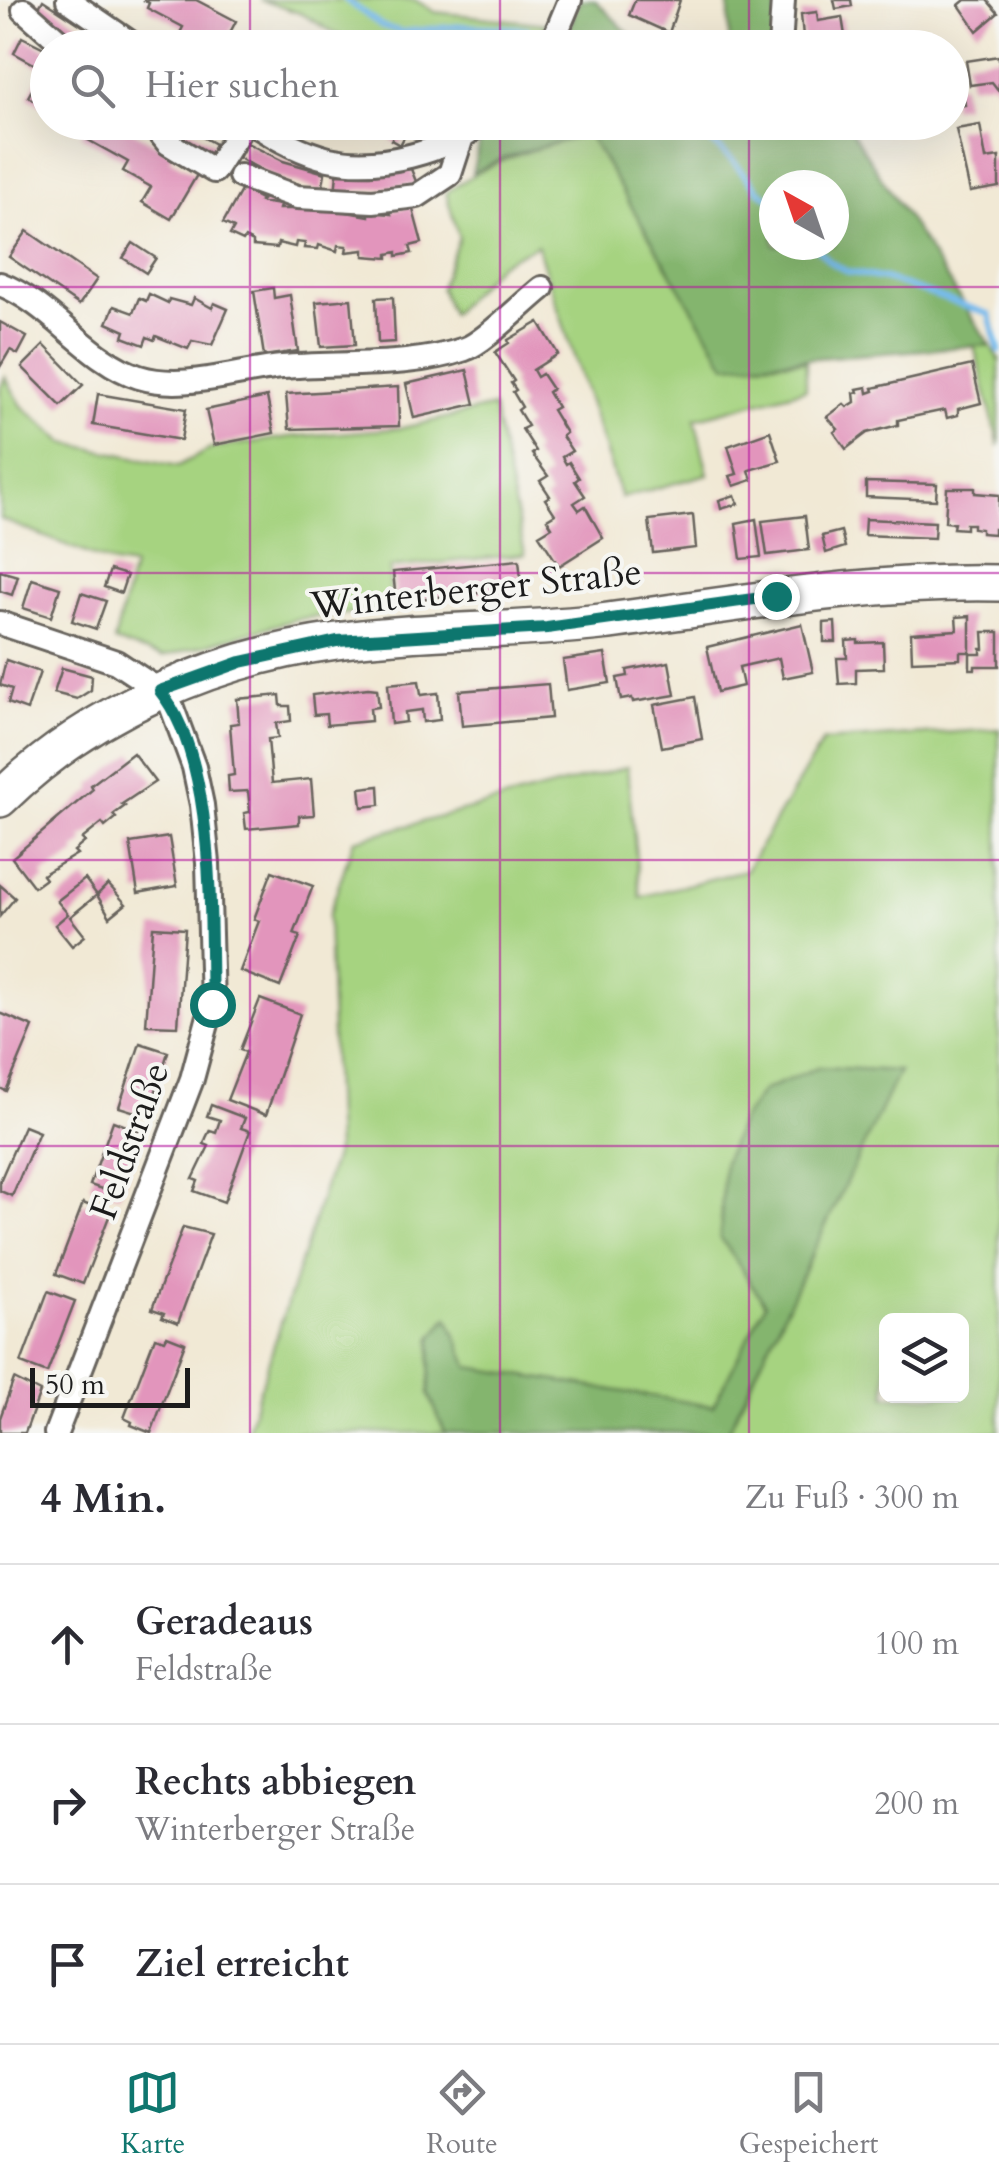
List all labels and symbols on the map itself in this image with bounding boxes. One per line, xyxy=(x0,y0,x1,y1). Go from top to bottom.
north arrow xyxy=(759,170,849,260)
street label: Winterberger Straße xyxy=(307,546,644,632)
route end xyxy=(754,574,800,620)
route start xyxy=(190,982,236,1028)
street label: Feldstraße xyxy=(78,1055,182,1227)
scale bar xyxy=(30,1363,190,1408)

